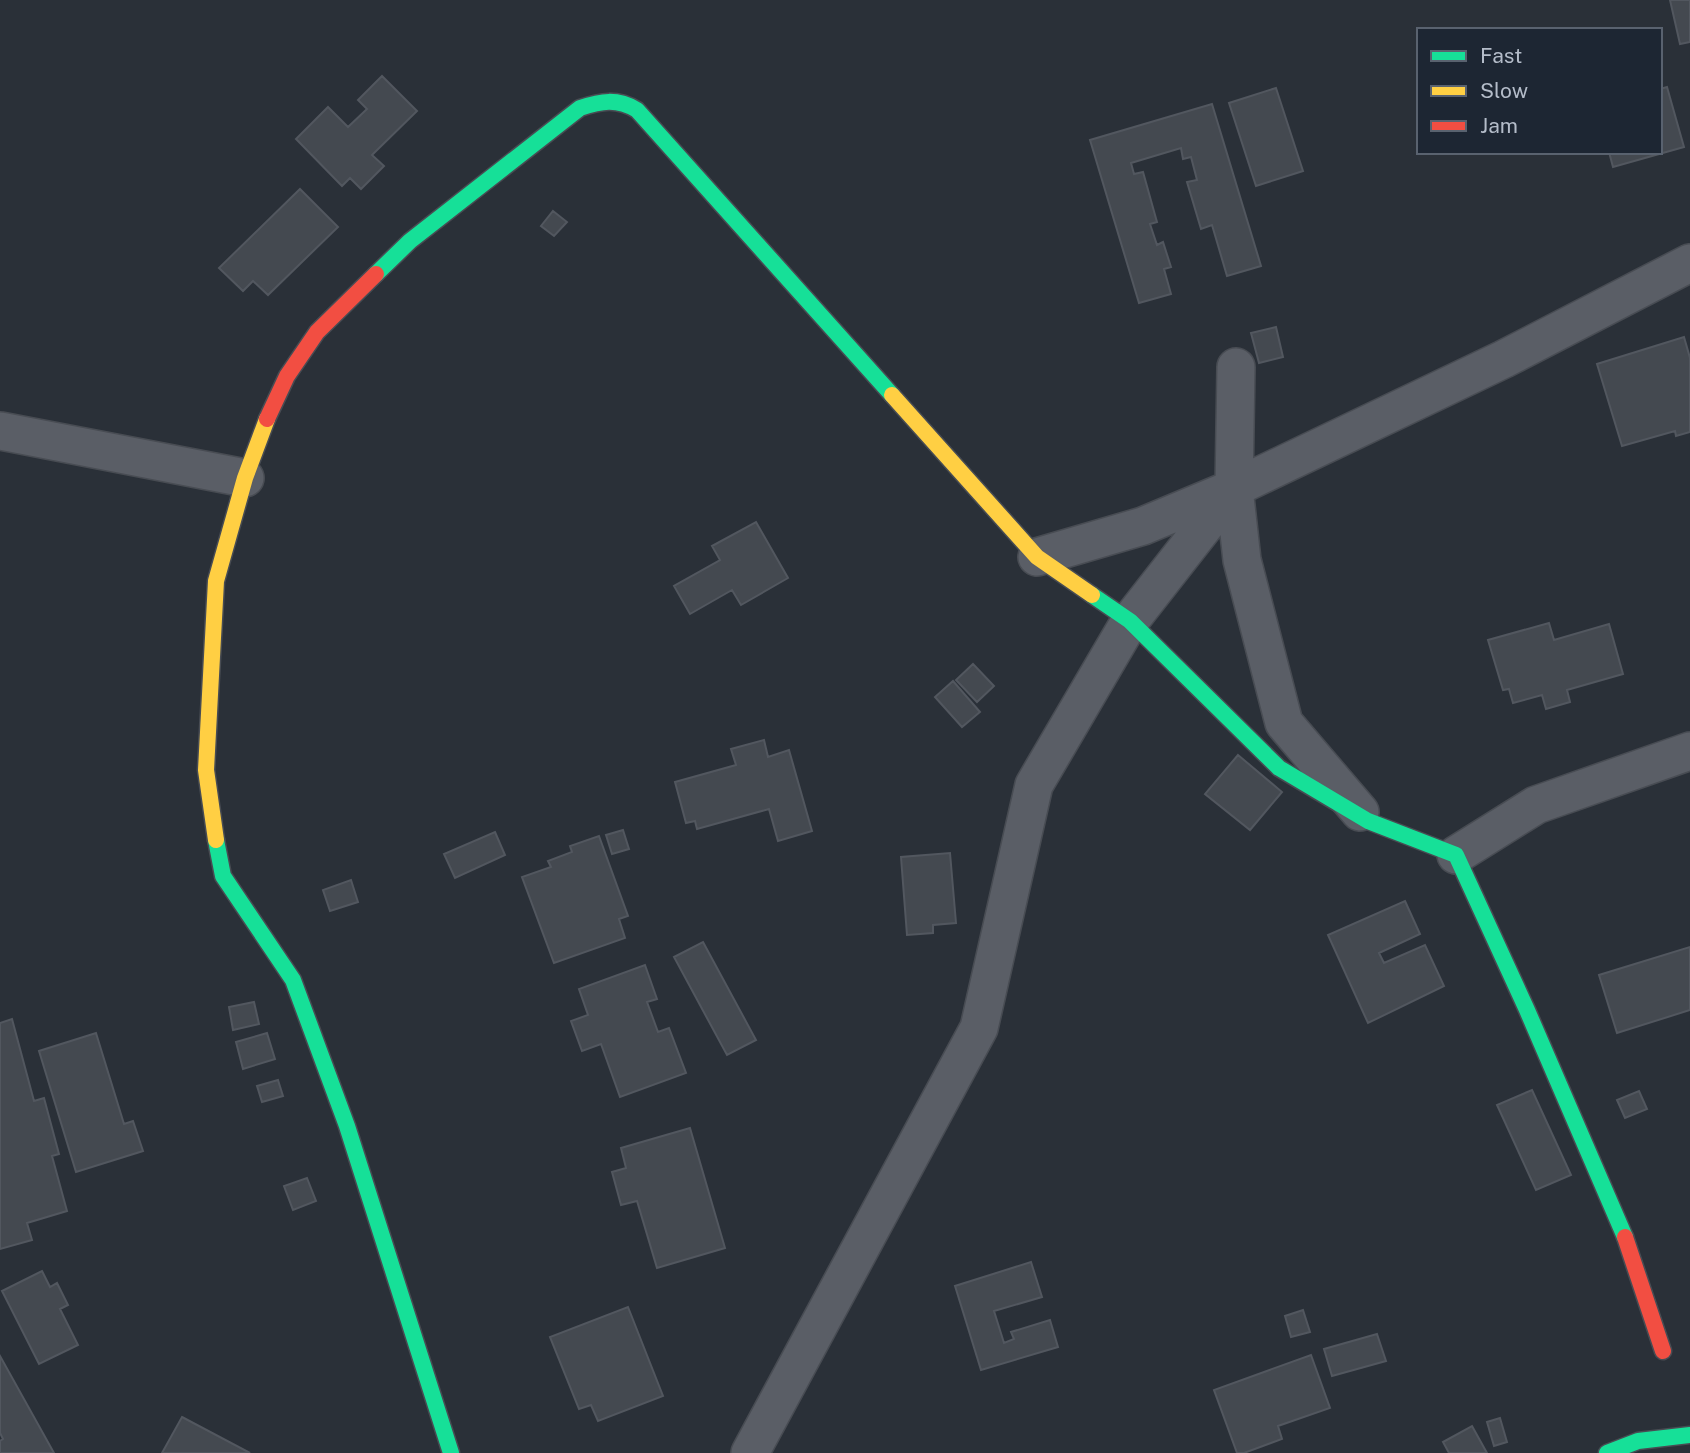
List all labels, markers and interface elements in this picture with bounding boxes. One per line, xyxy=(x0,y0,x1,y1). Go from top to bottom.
legend xyxy=(1417,28,1662,154)
text: Fast xyxy=(1480,43,1522,68)
text: Slow xyxy=(1480,78,1528,103)
text: Jam xyxy=(1480,113,1518,138)

